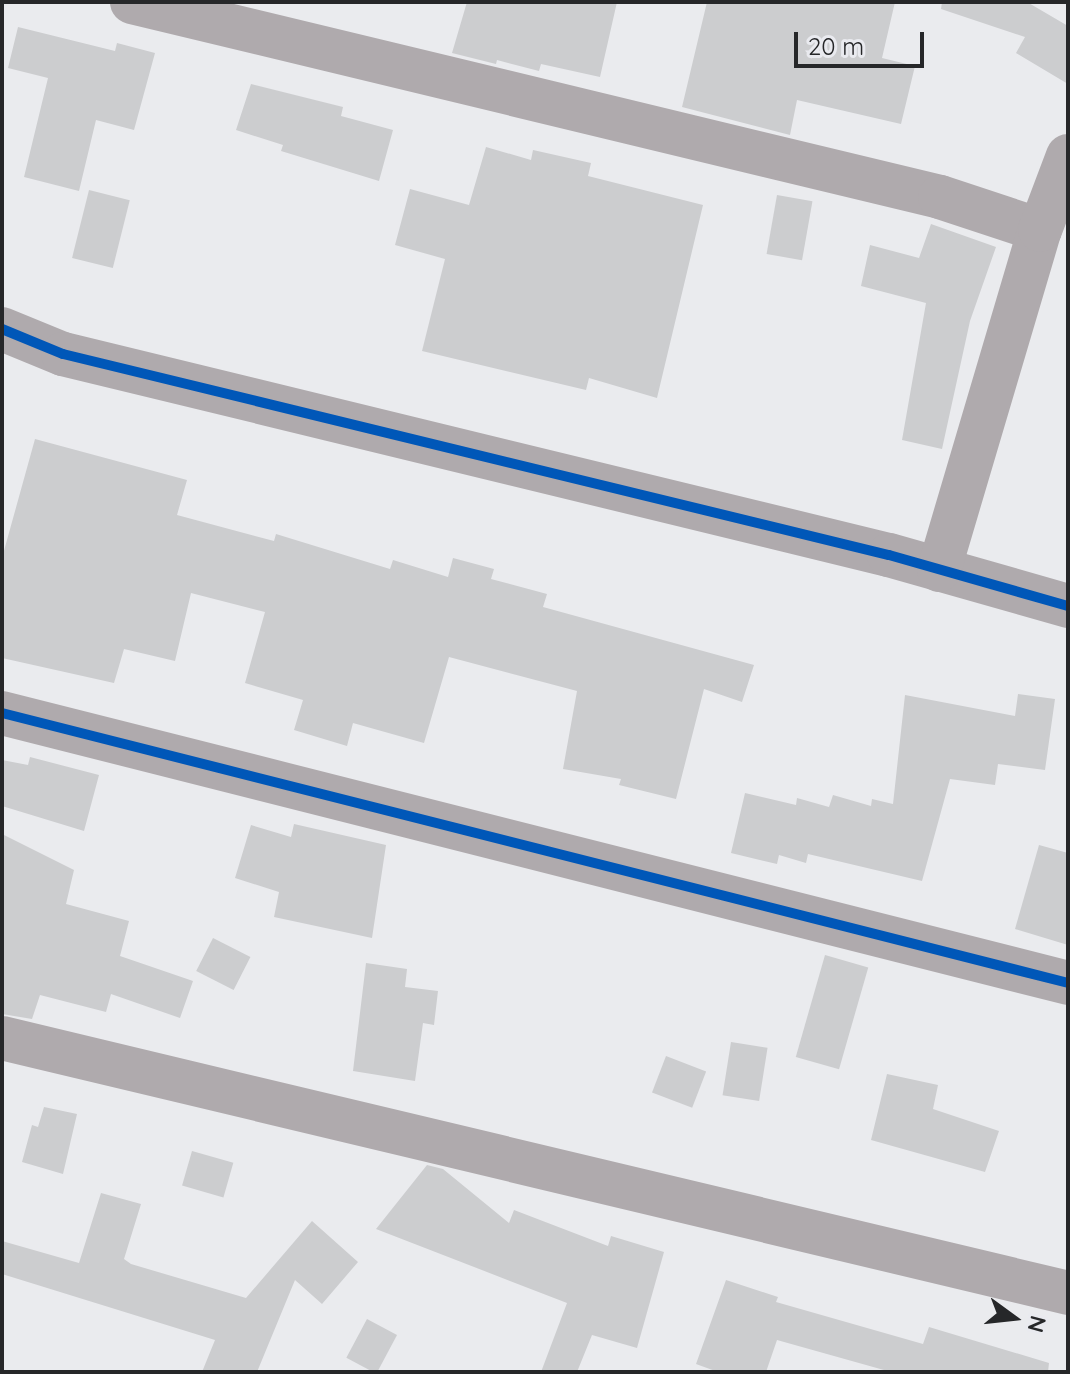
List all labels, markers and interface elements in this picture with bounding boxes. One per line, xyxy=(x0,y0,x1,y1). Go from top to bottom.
scale bar xyxy=(798,16,928,66)
text: 20 m xyxy=(808,31,864,61)
north arrow xyxy=(974,1278,1054,1358)
text: N xyxy=(1022,1313,1053,1336)

